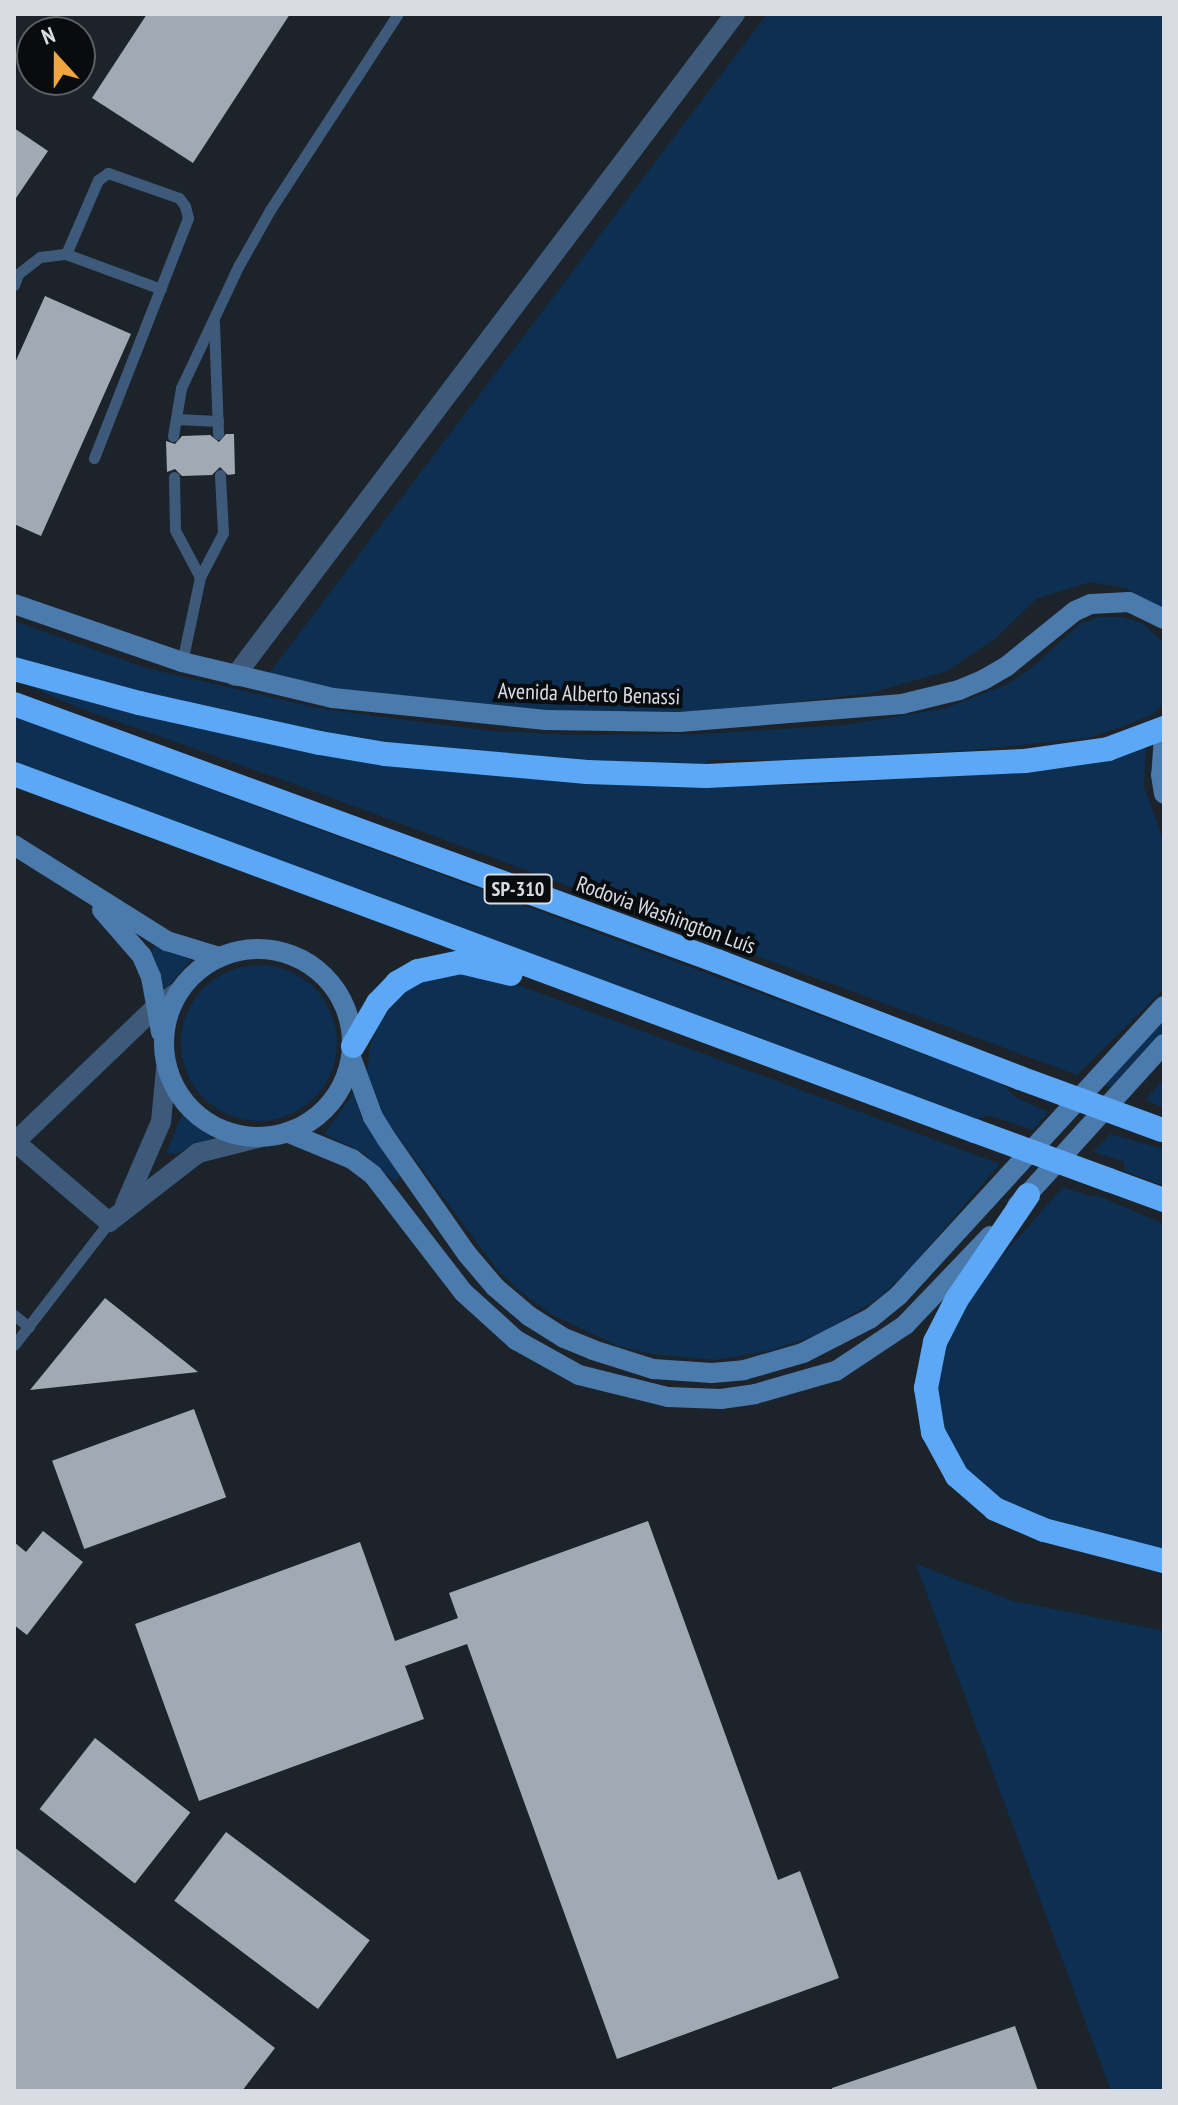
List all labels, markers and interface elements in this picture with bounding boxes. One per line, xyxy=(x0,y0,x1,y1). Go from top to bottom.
north arrow xyxy=(16,16,96,96)
text: N xyxy=(38,20,59,51)
street label: Avenida Alberto Benassi xyxy=(497,678,681,710)
street label: Rodovia Washington Luís xyxy=(573,870,759,960)
road number: SP-310 xyxy=(482,873,554,905)

